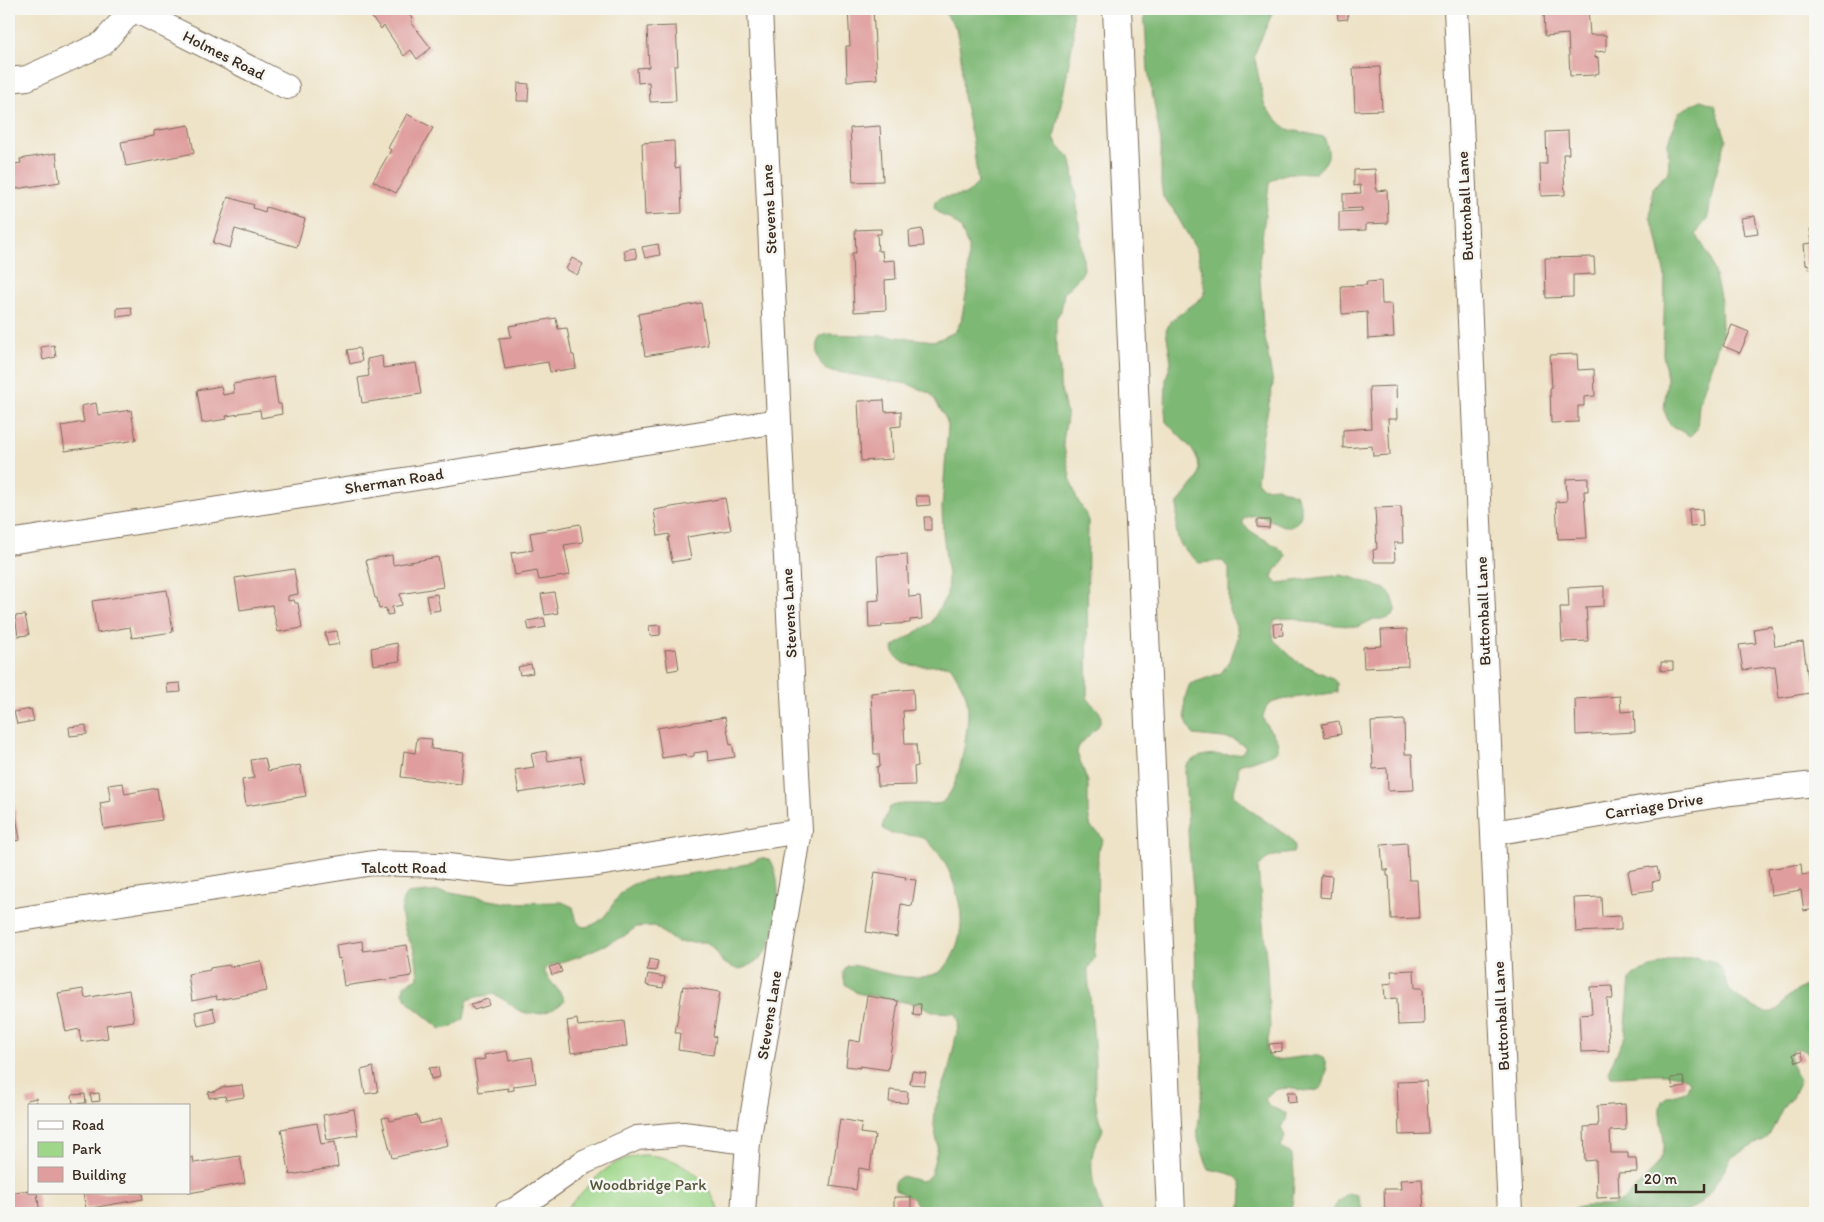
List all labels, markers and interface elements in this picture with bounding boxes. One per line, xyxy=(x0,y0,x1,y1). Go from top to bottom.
street label: Holmes Road xyxy=(180,26,269,84)
street label: Buttonball Lane xyxy=(1453,151,1477,261)
street label: Stevens Lane xyxy=(757,164,781,254)
street label: Sherman Road xyxy=(343,464,445,498)
street label: Buttonball Lane xyxy=(1472,556,1494,666)
street label: Stevens Lane xyxy=(777,568,801,658)
street label: Carriage Drive xyxy=(1604,789,1705,823)
street label: Talcott Road xyxy=(361,858,447,877)
street label: Buttonball Lane xyxy=(1489,961,1513,1071)
street label: Stevens Lane xyxy=(753,969,785,1061)
legend xyxy=(28,1104,190,1194)
text: Road xyxy=(72,1116,105,1134)
text: Park xyxy=(72,1140,102,1158)
scale bar xyxy=(1636,1162,1704,1194)
text: Building xyxy=(72,1166,126,1184)
text: 20 m xyxy=(1644,1170,1678,1188)
park label: Woodbridge Park xyxy=(590,1175,707,1194)

